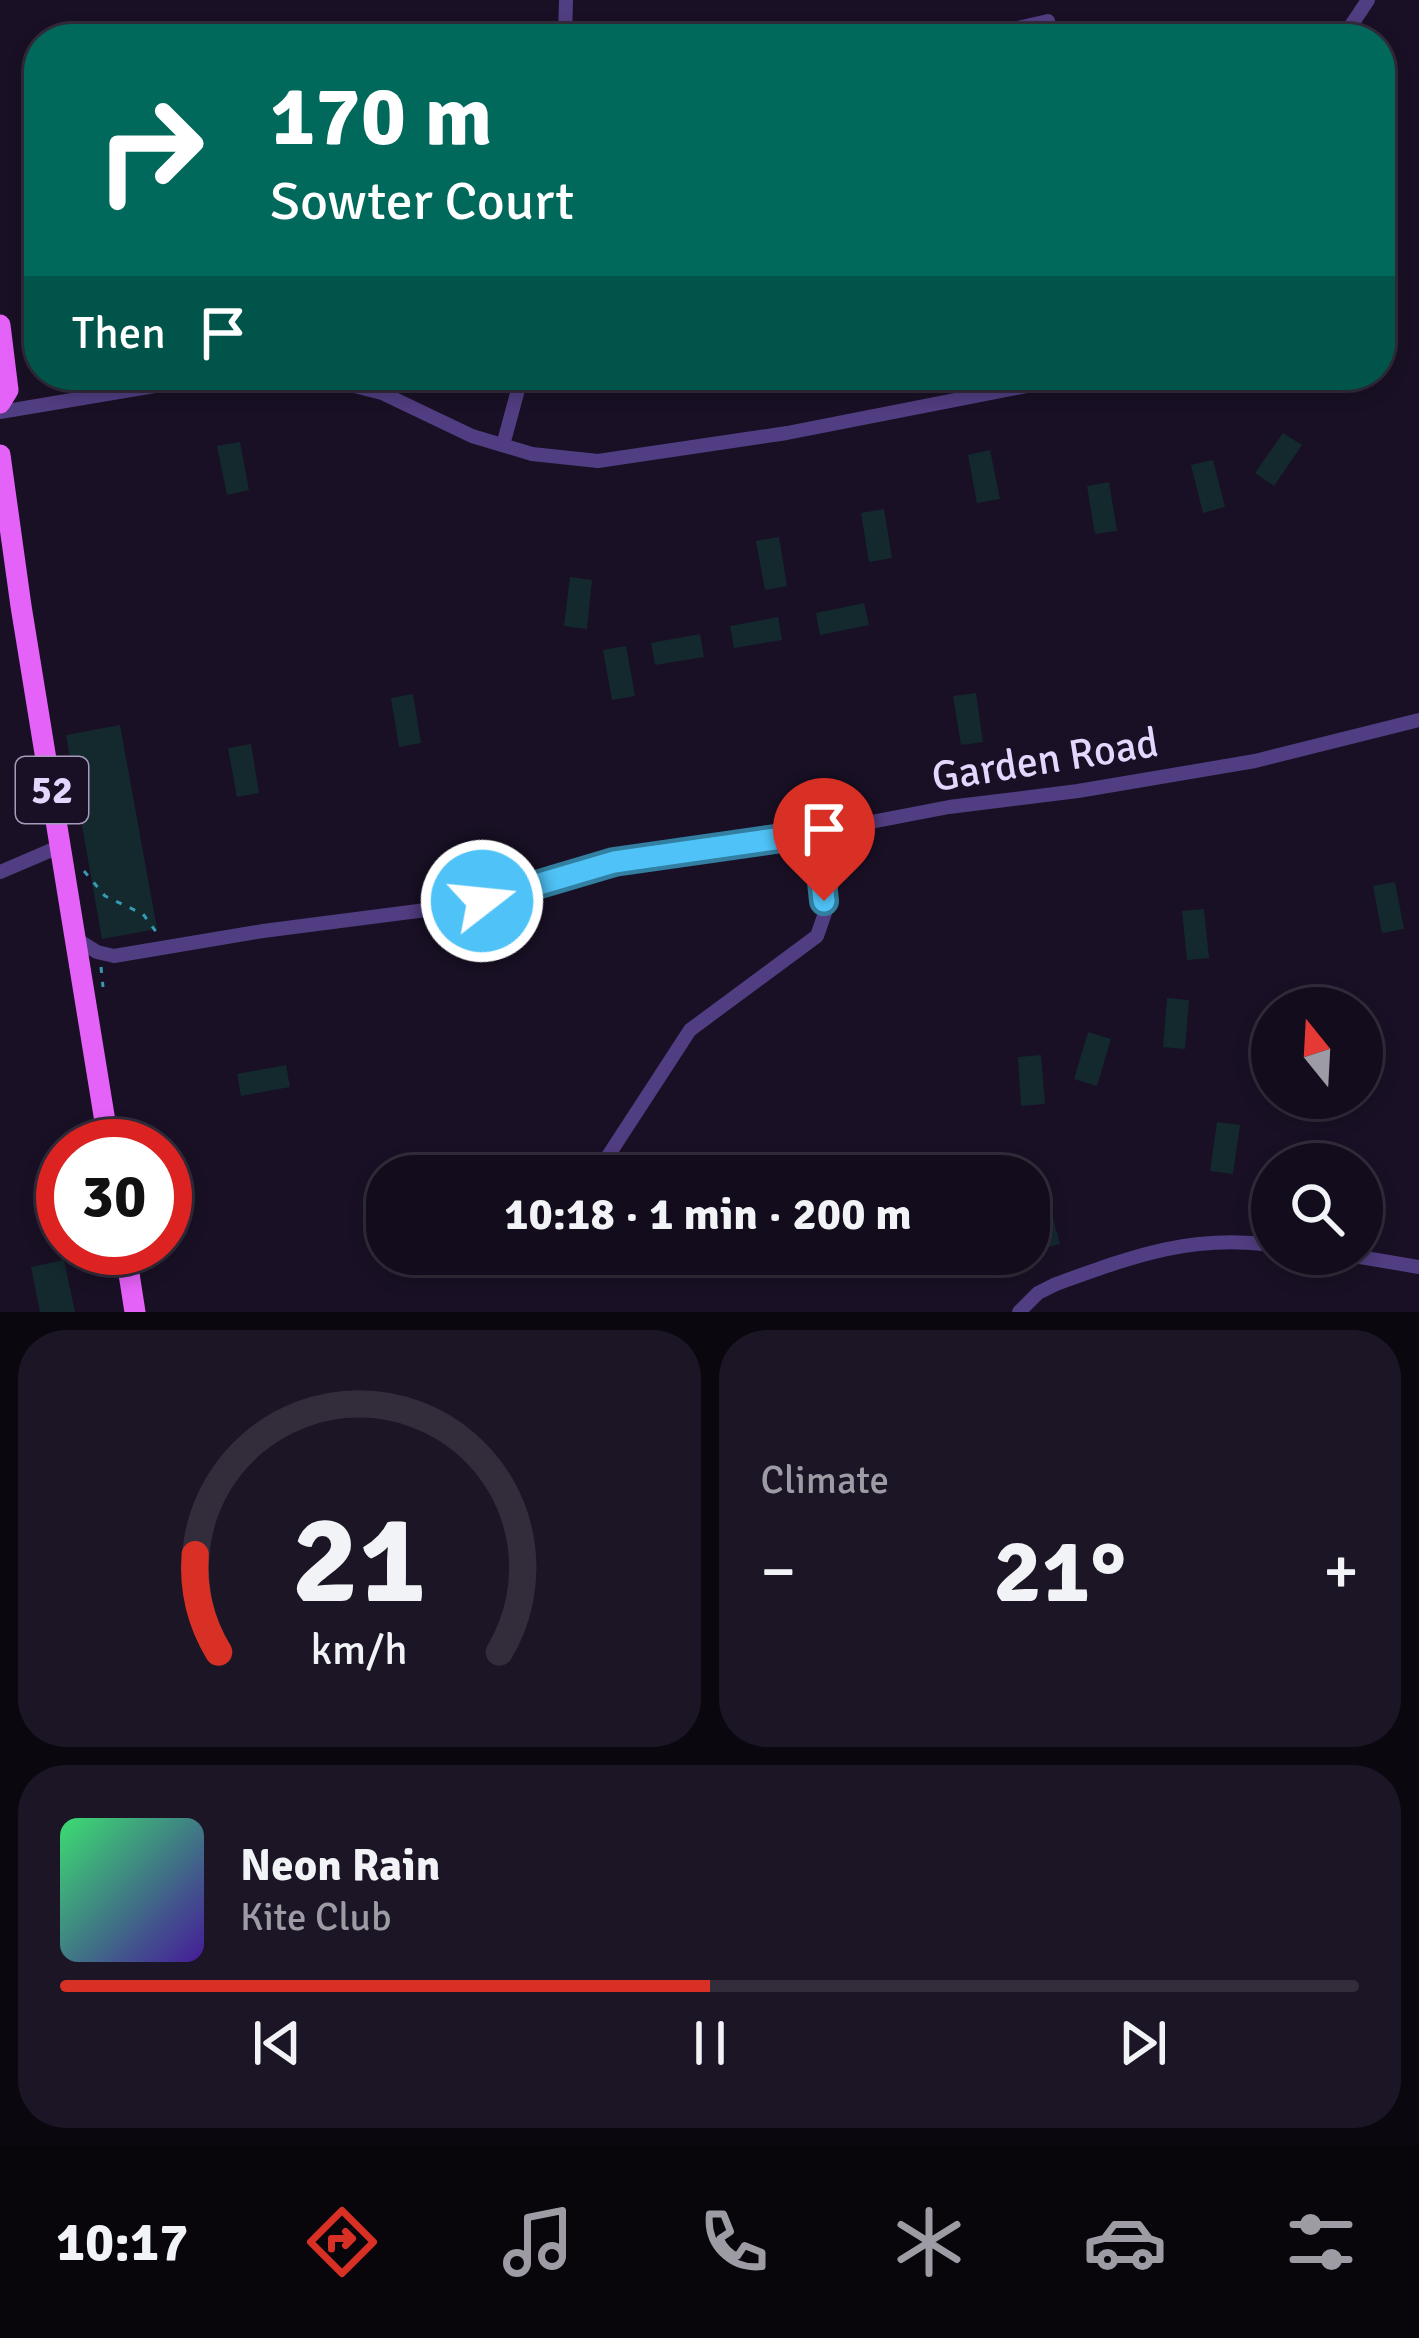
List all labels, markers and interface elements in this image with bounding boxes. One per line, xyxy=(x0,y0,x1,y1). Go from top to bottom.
text: 170 m xyxy=(270,65,492,169)
icon: right xyxy=(72,72,228,228)
text: Sowter Court xyxy=(270,168,574,235)
icon: arrive xyxy=(190,300,256,366)
text: Then xyxy=(72,306,166,361)
street label: Garden Road xyxy=(928,717,1162,803)
road number: 52 xyxy=(16,757,88,823)
pin xyxy=(773,778,875,901)
icon: arrive xyxy=(791,796,857,862)
position arrow xyxy=(419,838,545,964)
north arrow xyxy=(1251,987,1383,1119)
map controls xyxy=(1251,987,1383,1275)
speed limit sign: 30 xyxy=(36,1119,192,1275)
button: search xyxy=(1251,1143,1383,1275)
text: 10:18 · 1 min · 200 m xyxy=(504,1187,912,1242)
text: Climate xyxy=(761,1456,889,1504)
text: 21 xyxy=(292,1484,427,1637)
text: 21° xyxy=(993,1516,1126,1627)
text: − xyxy=(761,1531,796,1612)
text: + xyxy=(1323,1531,1359,1612)
text: km/h xyxy=(311,1623,408,1676)
text: Neon Rain xyxy=(240,1838,440,1893)
text: Kite Club xyxy=(240,1893,391,1941)
icon: previous xyxy=(244,2010,310,2076)
icon: pause xyxy=(677,2010,743,2076)
icon: next xyxy=(1110,2010,1176,2076)
icon: directions xyxy=(300,2200,384,2284)
icon: music xyxy=(496,2200,580,2284)
icon: phone xyxy=(692,2200,776,2284)
icon: climate xyxy=(887,2200,971,2284)
icon: car xyxy=(1083,2200,1167,2284)
icon: filters xyxy=(1279,2200,1363,2284)
text: 10:17 xyxy=(56,2209,188,2276)

